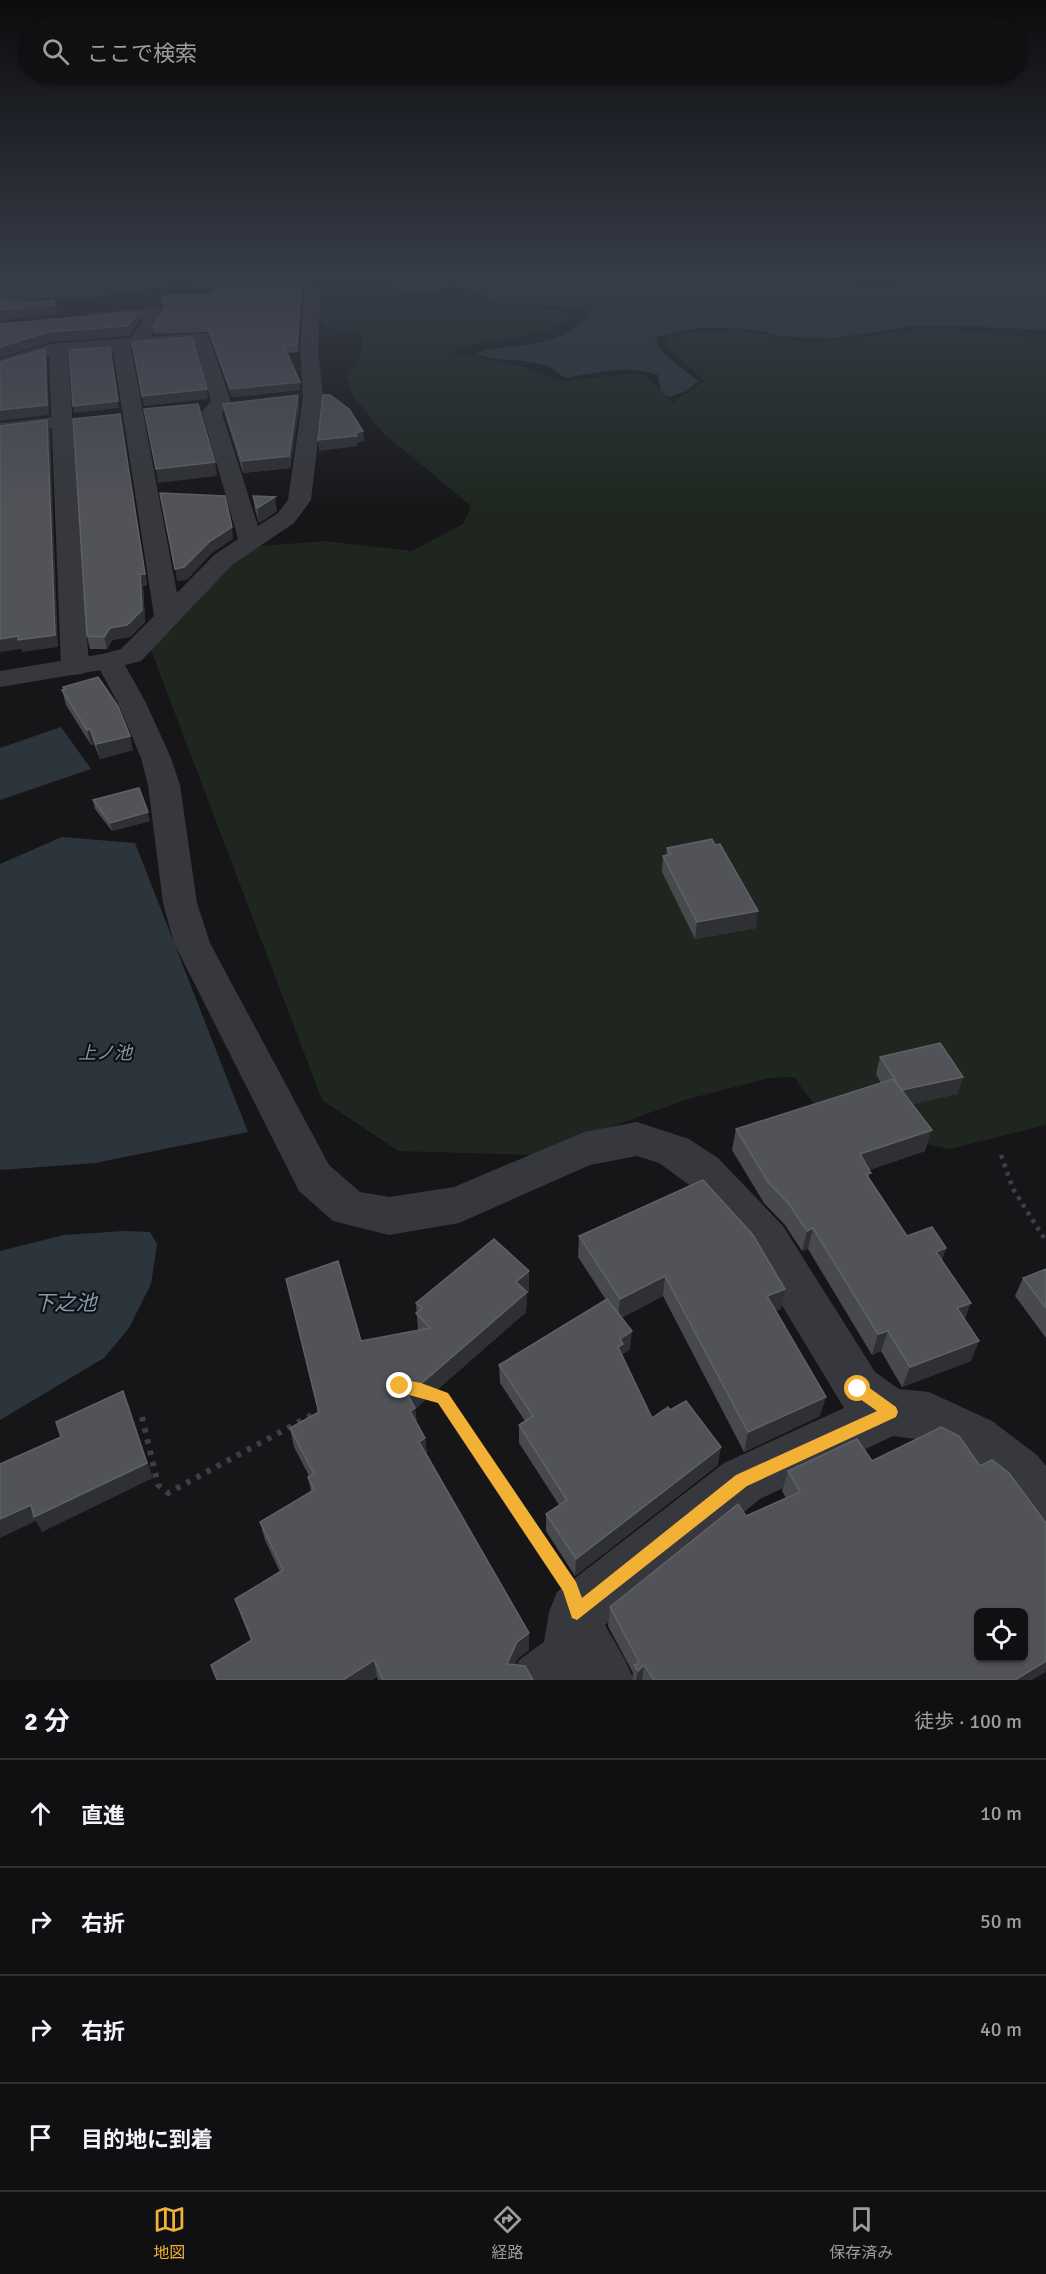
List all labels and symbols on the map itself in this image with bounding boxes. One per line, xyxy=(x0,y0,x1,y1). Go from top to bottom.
water label: 上ノ池 xyxy=(78,1042,134,1064)
water label: 下之池 xyxy=(34,1290,98,1316)
route end xyxy=(386,1372,412,1398)
route start xyxy=(844,1375,870,1401)

